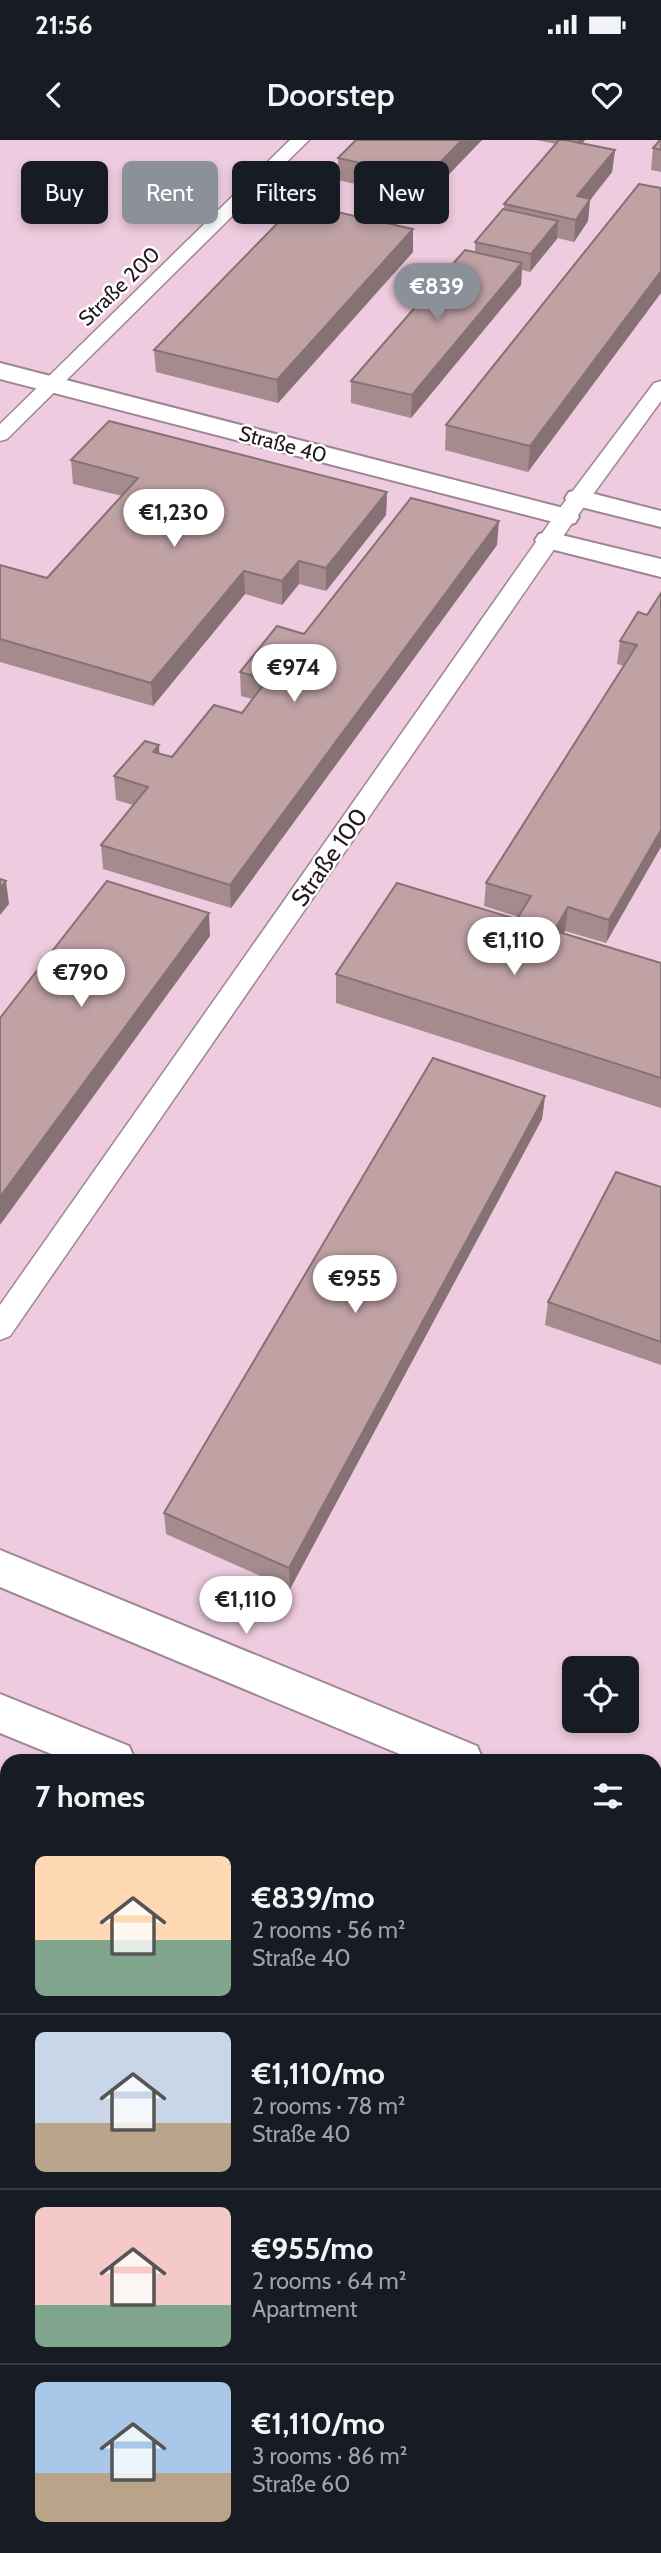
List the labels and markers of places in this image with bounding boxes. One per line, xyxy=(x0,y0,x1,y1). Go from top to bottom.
pin: €839 xyxy=(396,264,478,323)
pin: €1,230 xyxy=(117,490,231,549)
pin: €974 xyxy=(253,644,335,704)
pin: €1,110 xyxy=(457,918,571,977)
pin: €790 xyxy=(40,950,122,1009)
pin: €955 xyxy=(314,1256,396,1315)
pin: €1,110 xyxy=(189,1576,303,1636)

